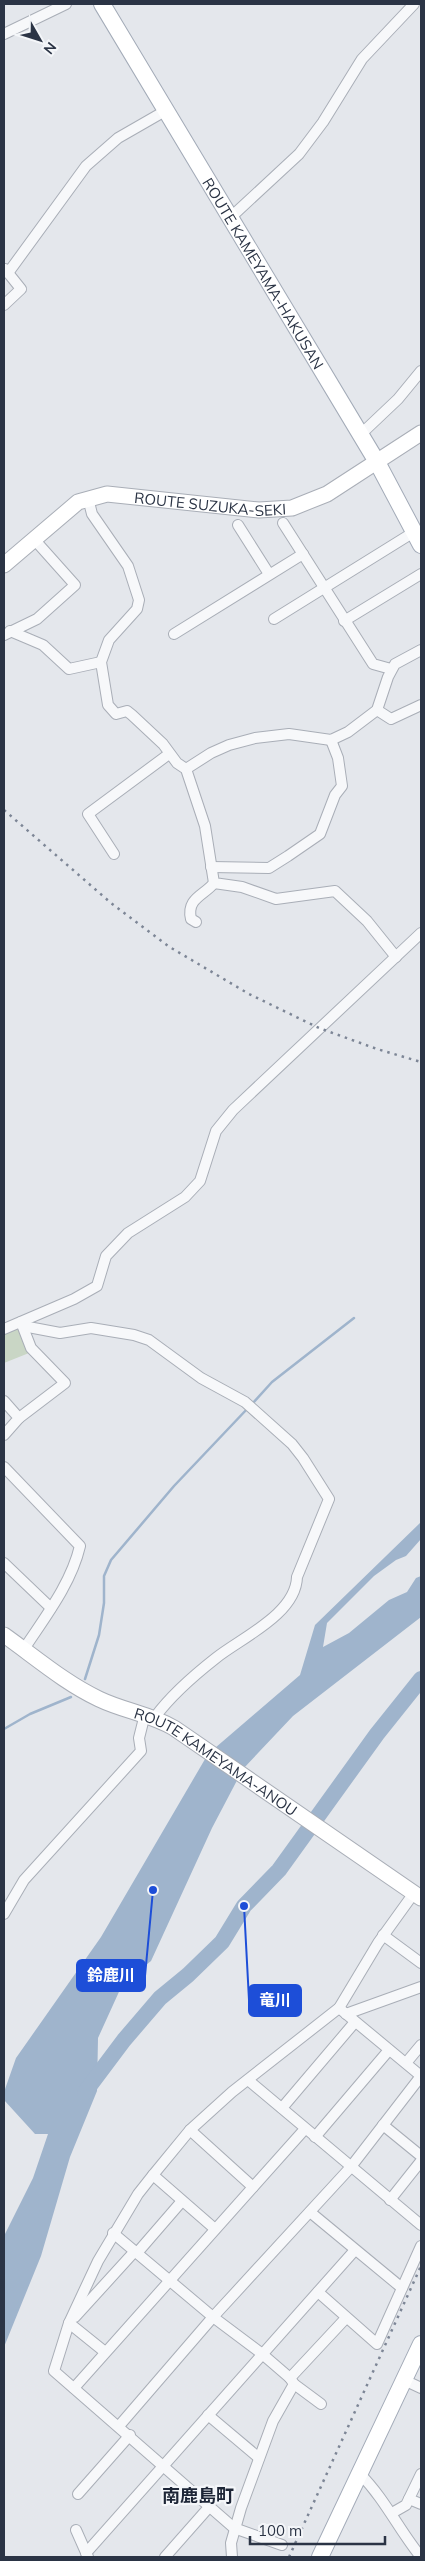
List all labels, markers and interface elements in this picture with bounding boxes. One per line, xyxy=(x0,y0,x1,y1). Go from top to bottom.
north arrow xyxy=(15,15,65,65)
text: N xyxy=(40,38,60,58)
street label: ROUTE KAMEYAMA-HAKUSAN xyxy=(199,174,328,372)
street label: ROUTE SUZUKA-SEKI xyxy=(133,487,287,520)
street label: ROUTE KAMEYAMA-ANOU xyxy=(132,1703,301,1820)
callout: 鈴鹿川 xyxy=(77,1960,145,1991)
text: 鈴鹿川 xyxy=(87,1965,135,1985)
callout: 竜川 xyxy=(249,1985,301,2016)
text: 竜川 xyxy=(259,1990,291,2010)
district label: 南鹿島町 xyxy=(162,2484,234,2507)
scale bar xyxy=(250,2514,385,2546)
text: 100 m xyxy=(258,2521,302,2540)

